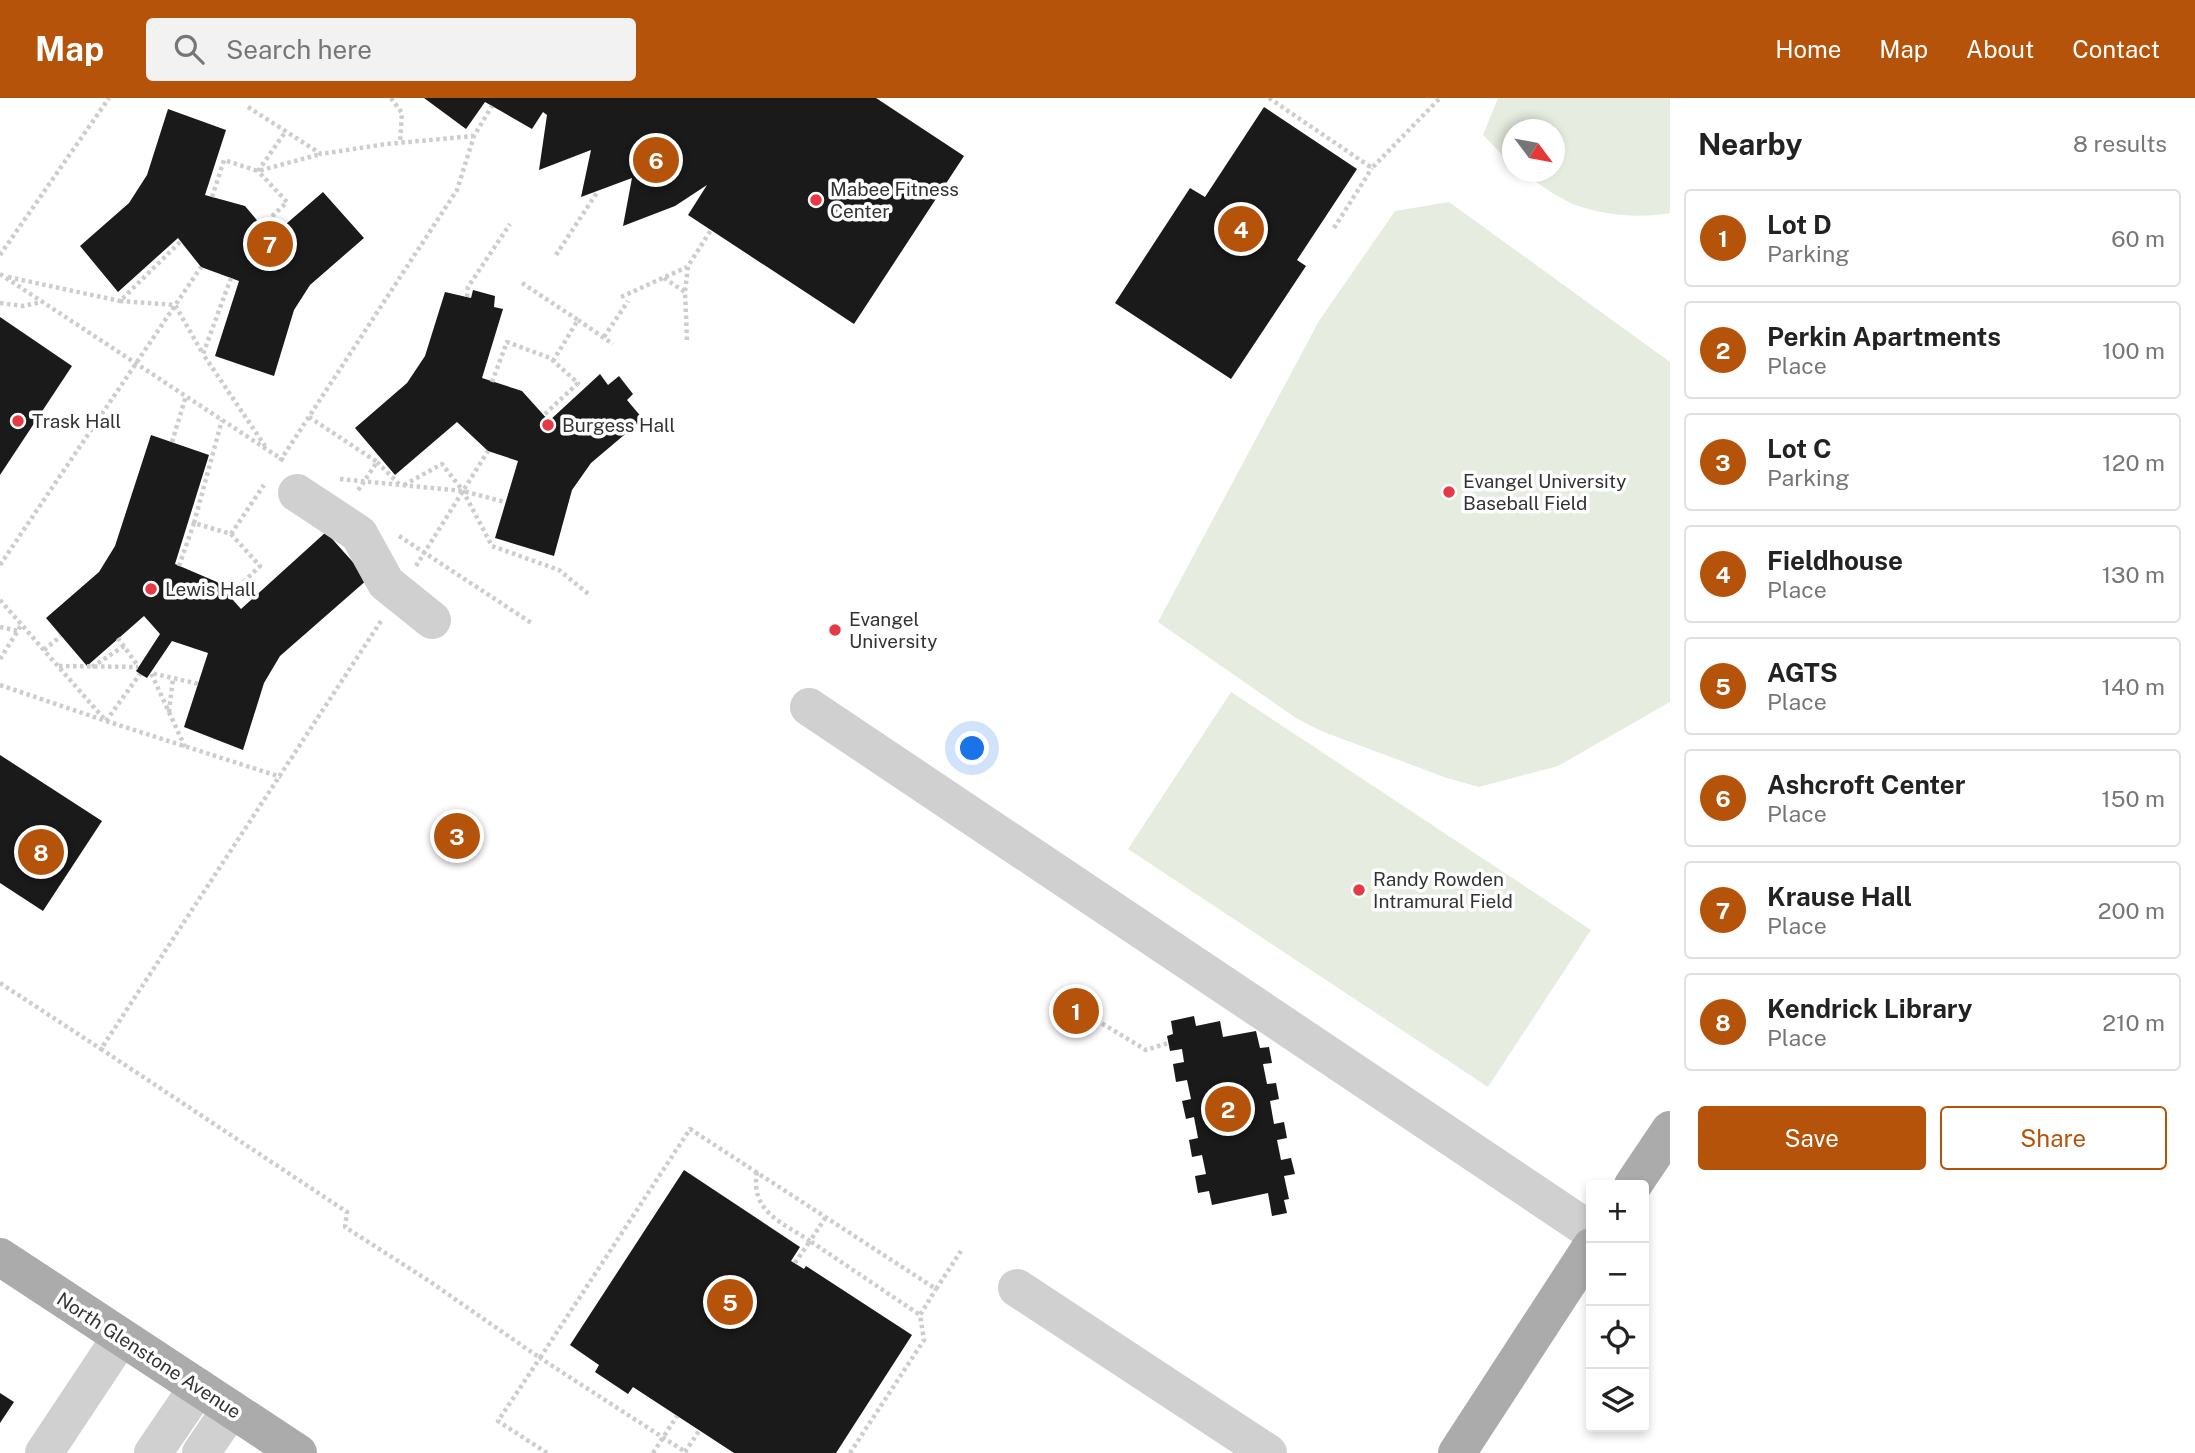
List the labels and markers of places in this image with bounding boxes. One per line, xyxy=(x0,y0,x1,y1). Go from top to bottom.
pin: 6 xyxy=(633,134,679,186)
place label: Mabee Fitness Center xyxy=(830,178,959,222)
marker: Mabee Fitness Center xyxy=(808,192,824,208)
pin: 4 xyxy=(1218,203,1264,255)
pin: 7 xyxy=(247,218,293,270)
place label: Trask Hall xyxy=(32,410,121,432)
marker: Trask Hall xyxy=(10,413,26,429)
place label: Burgess Hall xyxy=(562,414,675,436)
marker: Burgess Hall xyxy=(540,417,556,433)
place label: Evangel University Baseball Field xyxy=(1463,470,1626,514)
marker: Evangel University Baseball Field xyxy=(1441,484,1457,500)
place label: Lewis Hall xyxy=(165,578,256,600)
marker: Lewis Hall xyxy=(143,581,159,597)
place label: Evangel University xyxy=(849,608,937,652)
marker: Evangel University xyxy=(827,622,843,638)
pin: 3 xyxy=(434,810,480,862)
pin: 8 xyxy=(18,826,64,878)
place label: Randy Rowden Intramural Field xyxy=(1373,868,1513,912)
marker: Randy Rowden Intramural Field xyxy=(1351,882,1367,898)
pin: 1 xyxy=(1053,985,1099,1037)
pin: 2 xyxy=(1205,1083,1251,1135)
pin: 5 xyxy=(707,1276,753,1328)

